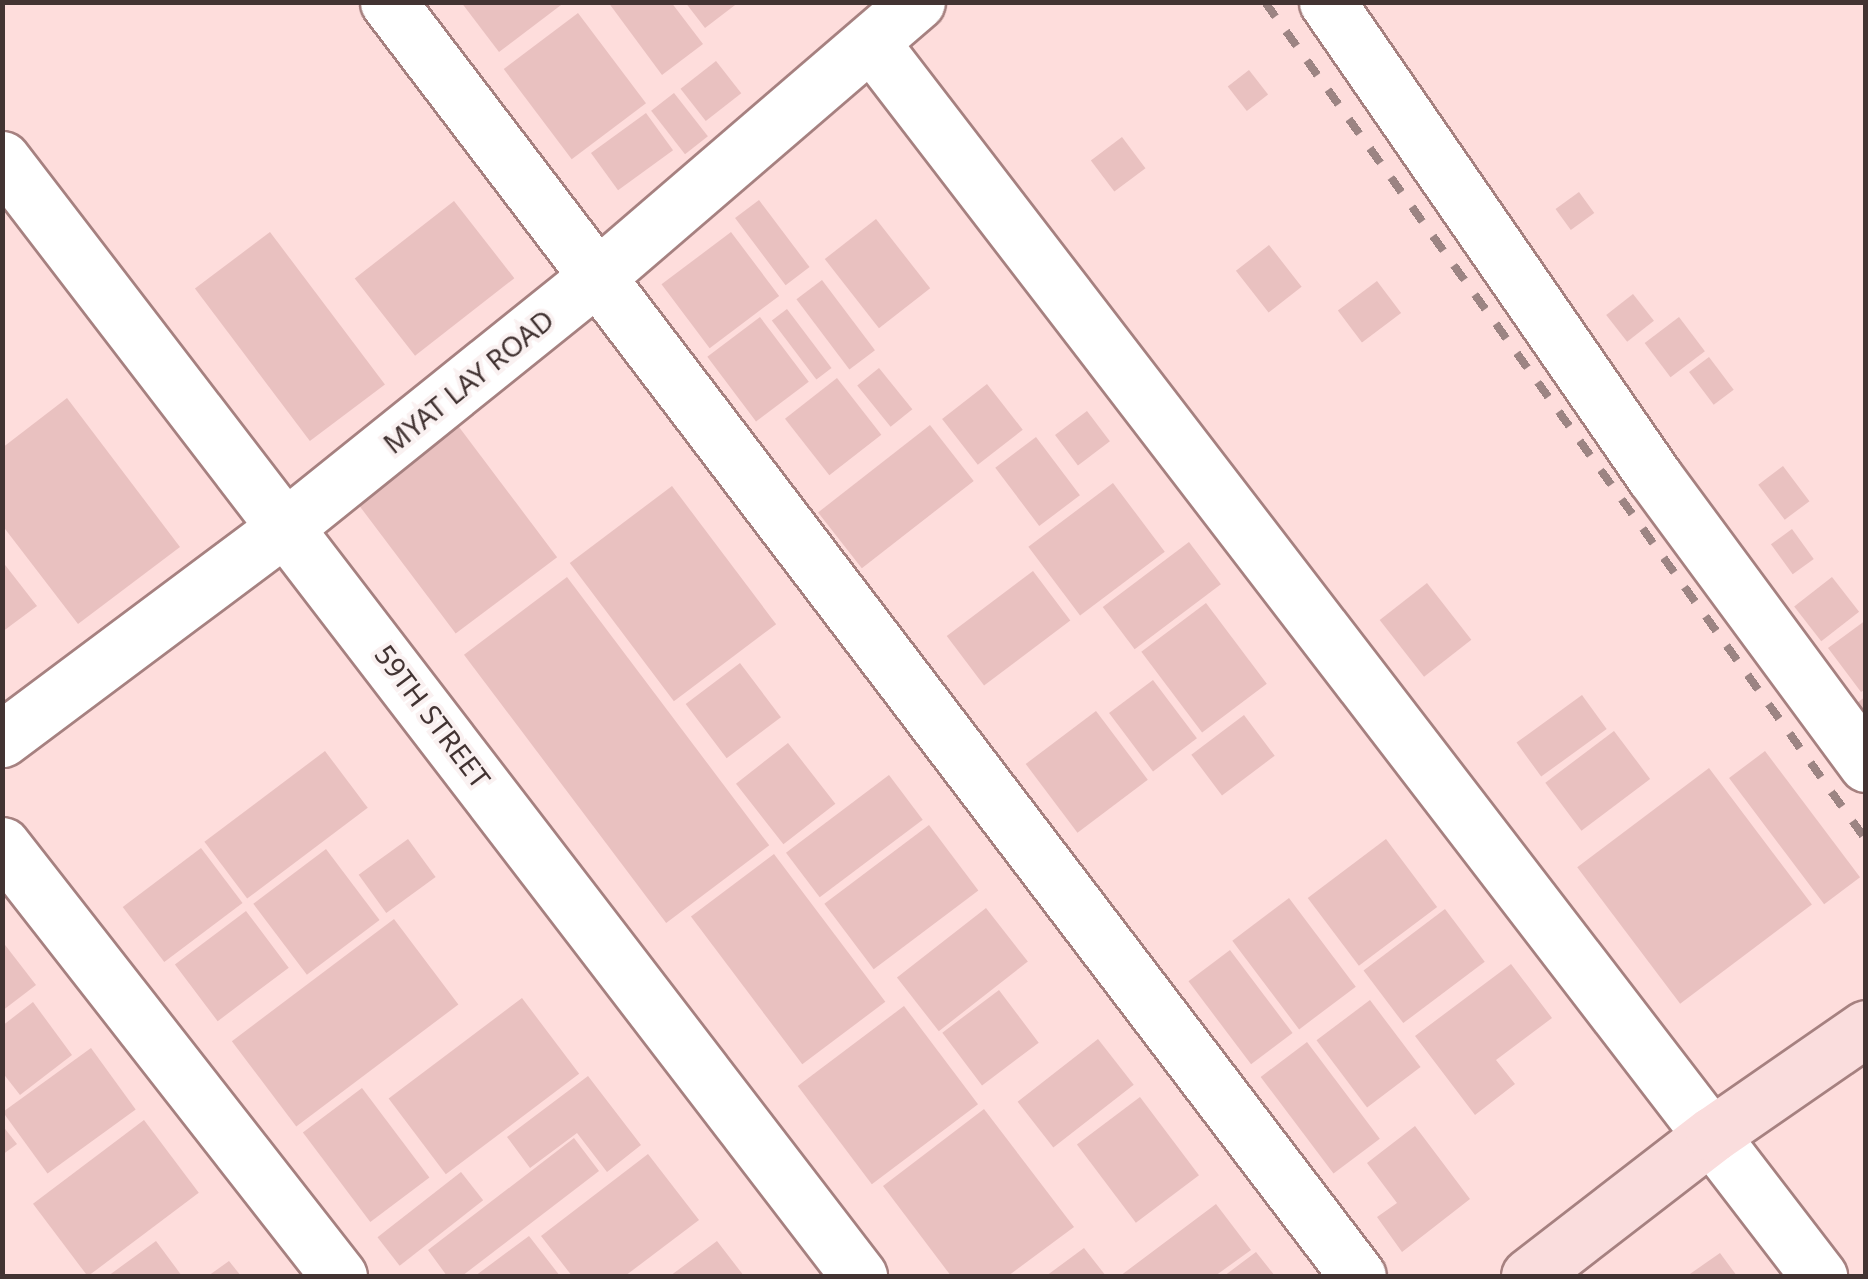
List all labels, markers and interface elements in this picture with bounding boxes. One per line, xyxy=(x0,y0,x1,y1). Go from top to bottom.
street label: MYAT LAY ROAD xyxy=(376,302,560,460)
street label: 59TH STREET xyxy=(368,638,498,794)

